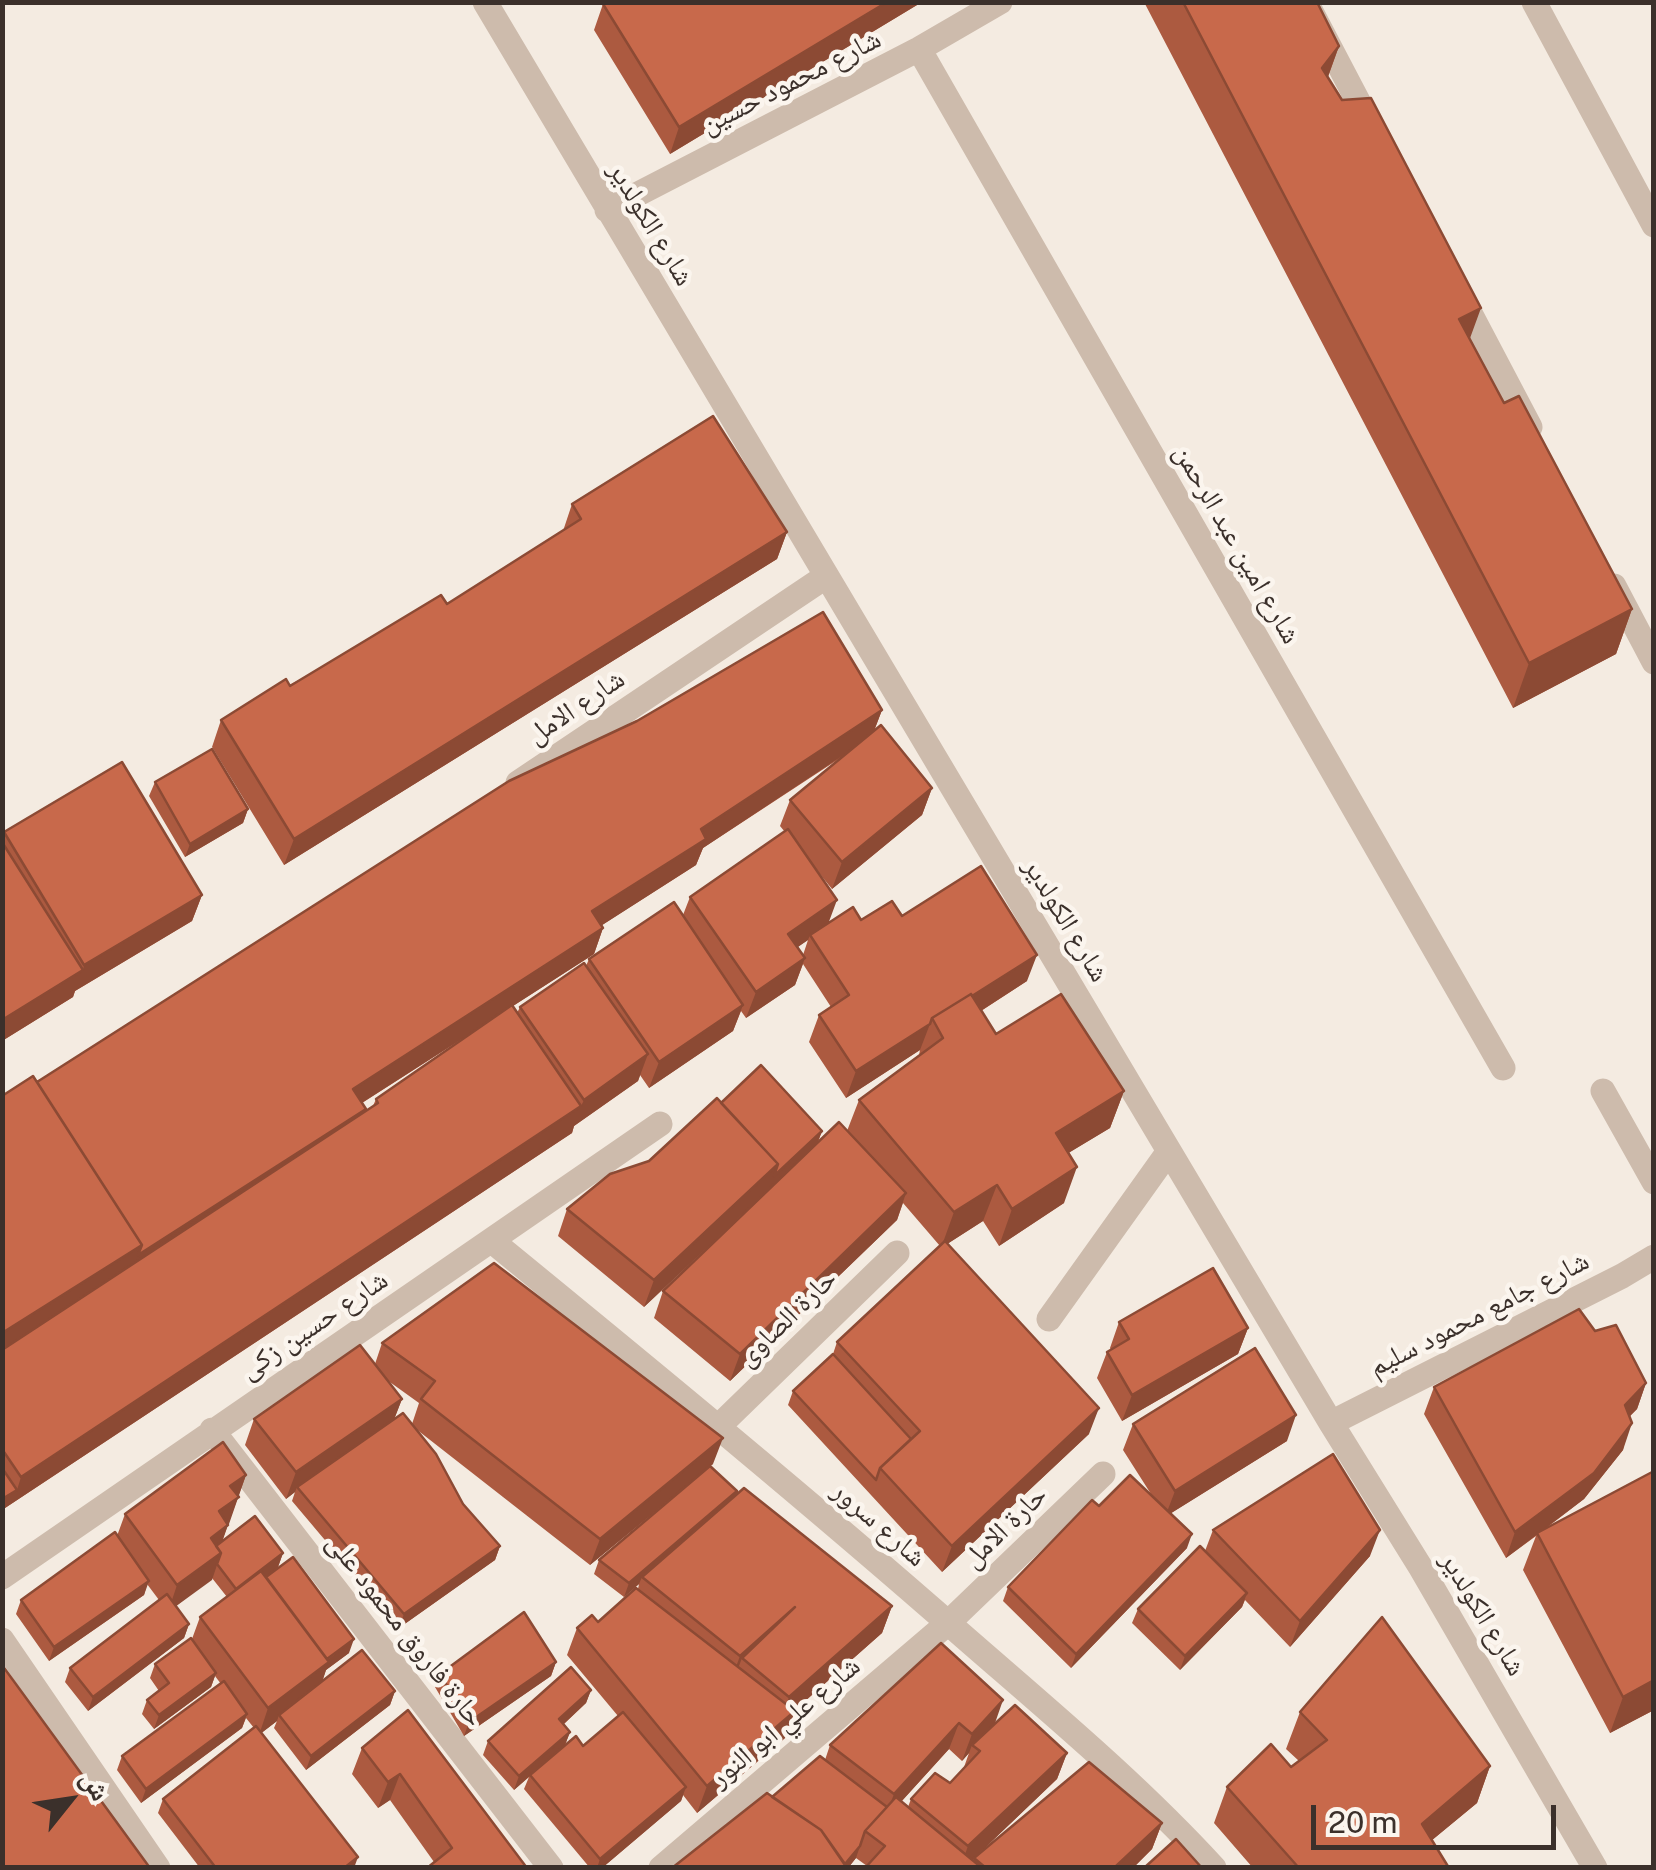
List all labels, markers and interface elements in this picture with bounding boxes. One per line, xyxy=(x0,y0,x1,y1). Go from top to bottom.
street label: شارع محمود حسين xyxy=(695,22,887,142)
street label: شارع الكولدير xyxy=(601,156,701,292)
street label: شارع امين عبد الرحمن xyxy=(1166,438,1308,650)
street label: شارع الامل xyxy=(521,662,631,752)
street label: شارع الكولدير xyxy=(1016,852,1116,988)
street label: شارع جامع محمود سليم xyxy=(1363,1244,1595,1384)
street label: حارة الصاوى xyxy=(730,1262,844,1374)
street label: شارع حسين زكى xyxy=(234,1263,394,1387)
street label: شارع سرور xyxy=(825,1474,933,1574)
street label: حارة الامل xyxy=(956,1479,1054,1575)
street label: حارة فاروق محمود على xyxy=(319,1527,491,1733)
street label: شارع الكولدير xyxy=(1433,1546,1533,1682)
street label: شارع علي ابو النور xyxy=(703,1649,867,1795)
north arrow xyxy=(20,1750,120,1850)
text: ش xyxy=(75,1764,118,1806)
scale bar xyxy=(1316,1785,1561,1847)
text: 20 m xyxy=(1328,1804,1397,1840)

